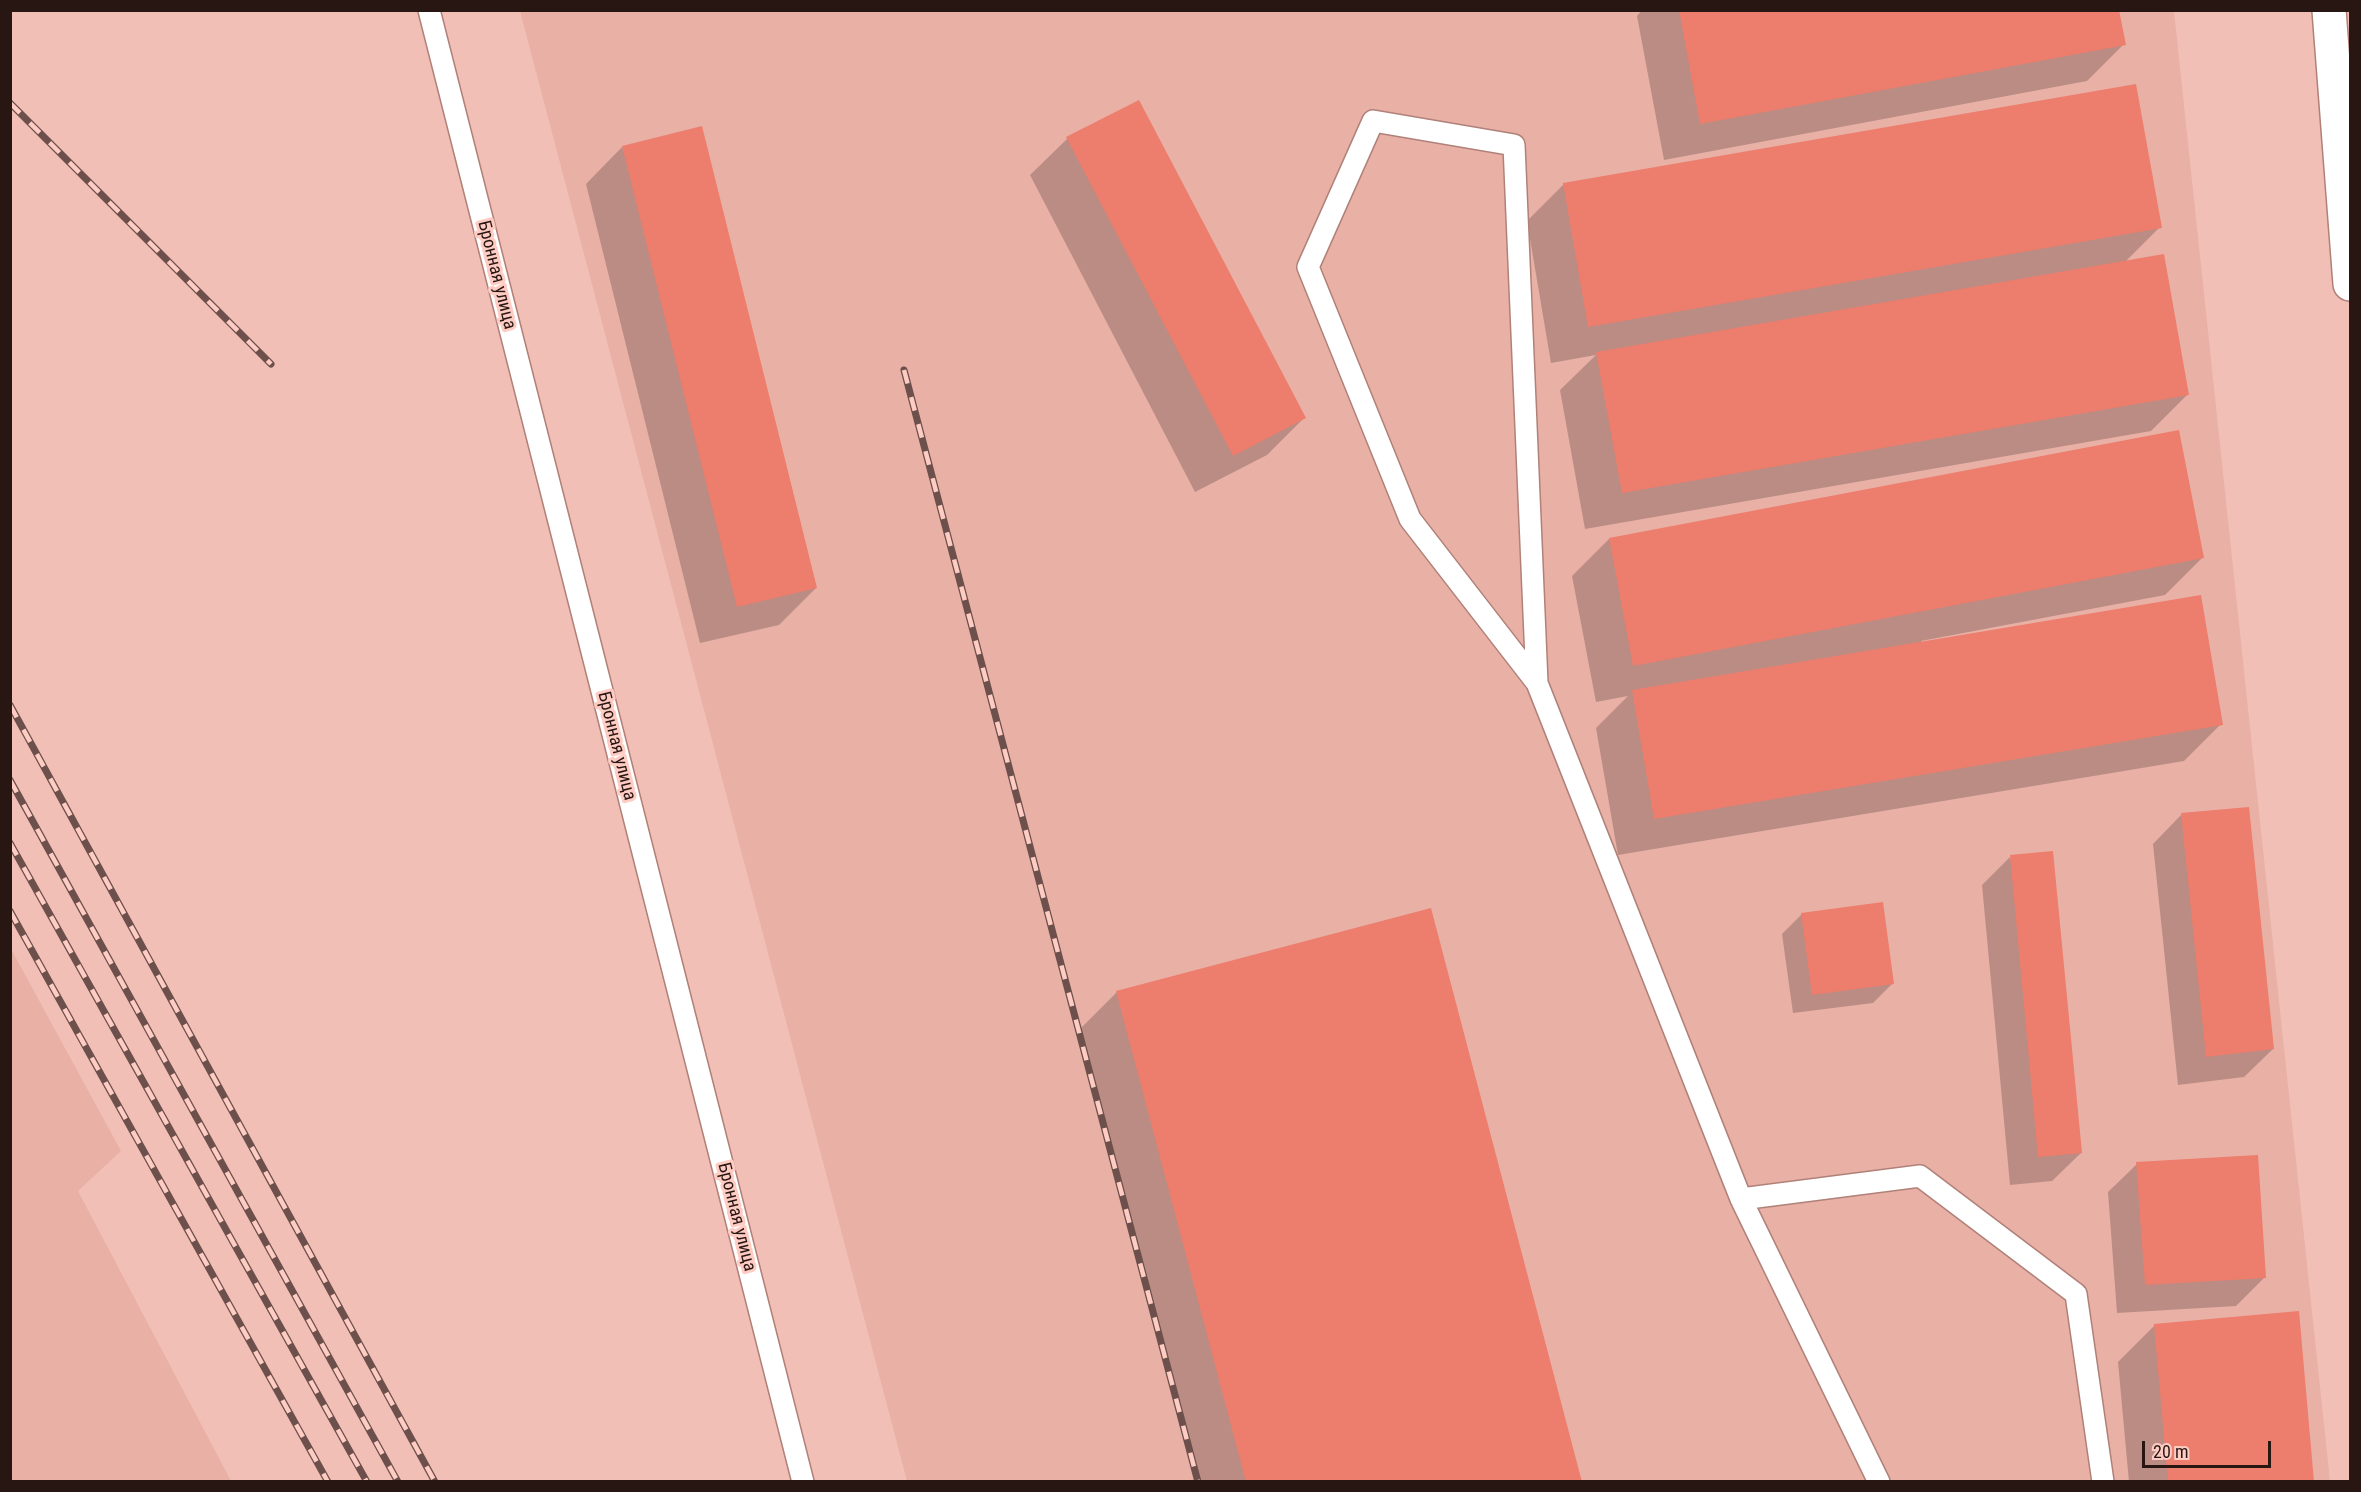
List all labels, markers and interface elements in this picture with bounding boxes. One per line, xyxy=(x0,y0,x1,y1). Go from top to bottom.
street label: Бронная улица xyxy=(472,218,520,332)
street label: Бронная улица xyxy=(592,689,640,803)
street label: Бронная улица xyxy=(712,1160,760,1274)
scale bar xyxy=(2145,1429,2274,1467)
text: 20 m xyxy=(2153,1441,2188,1462)

